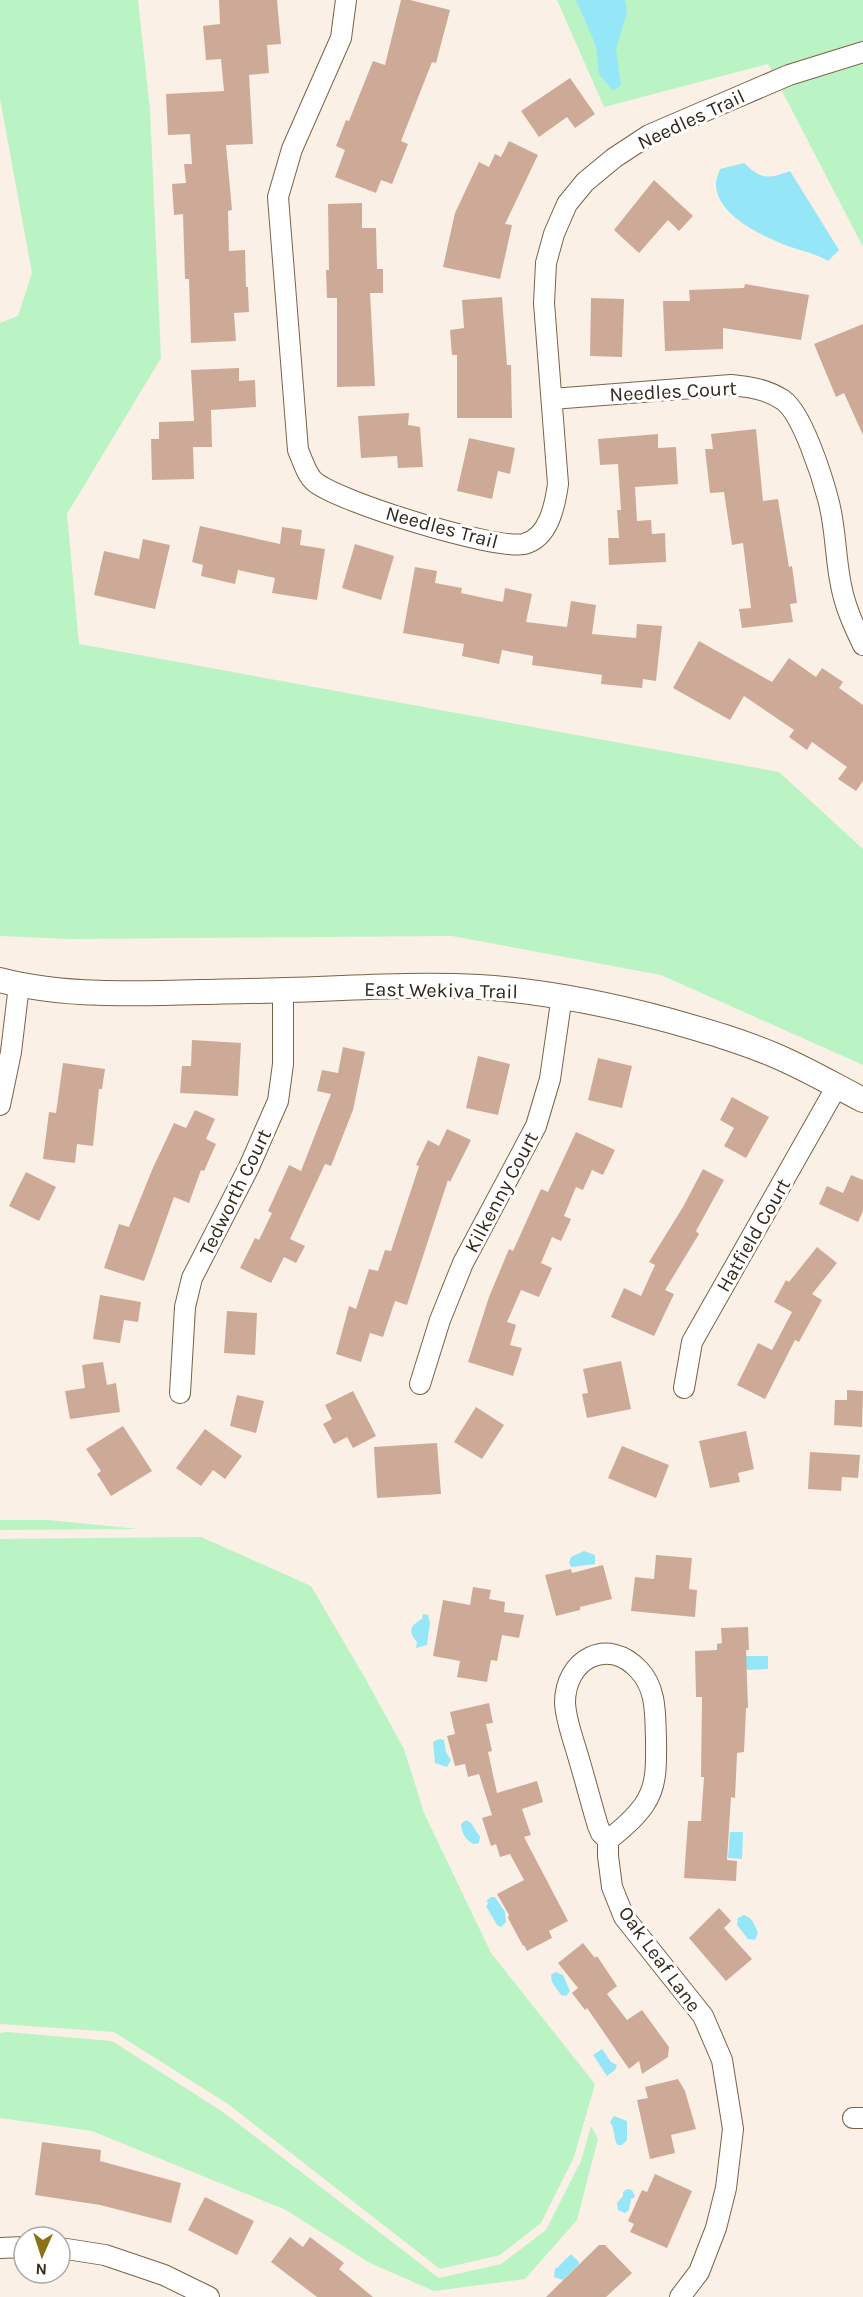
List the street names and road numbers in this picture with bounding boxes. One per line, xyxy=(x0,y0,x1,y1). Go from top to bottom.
street label: Needles Trail xyxy=(634,85,748,154)
street label: Needles Court xyxy=(609,377,738,406)
street label: Needles Trail xyxy=(383,501,501,554)
street label: East Wekiva Trail xyxy=(364,978,518,1003)
street label: Tedworth Court xyxy=(195,1125,276,1259)
street label: Kilkenny Court xyxy=(460,1127,543,1257)
street label: Hatfield Court xyxy=(712,1174,795,1296)
street label: Oak Leaf Lane xyxy=(614,1902,706,2017)

